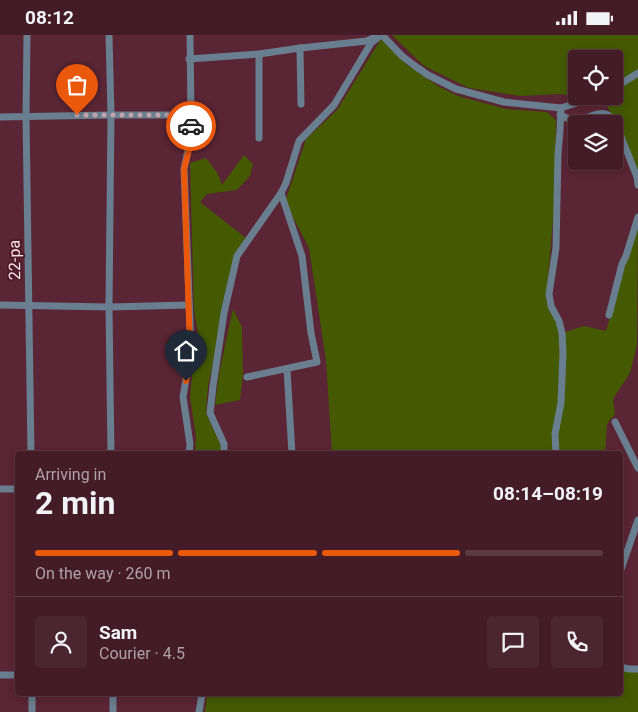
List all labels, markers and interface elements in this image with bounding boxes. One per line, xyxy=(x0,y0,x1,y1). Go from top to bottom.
text: 08:12 xyxy=(25,6,74,29)
map controls xyxy=(568,50,623,170)
button: locate xyxy=(568,50,623,105)
pin xyxy=(56,64,98,115)
icon: bag xyxy=(63,71,91,99)
courier xyxy=(166,101,216,151)
icon: car xyxy=(177,112,205,140)
button: layers xyxy=(568,115,623,170)
street label: 22-ра xyxy=(5,240,24,280)
pin xyxy=(165,330,207,381)
icon: home xyxy=(172,337,200,365)
text: Arriving in xyxy=(35,465,106,484)
text: 08:14–08:19 xyxy=(493,482,603,505)
text: 2 min xyxy=(35,484,115,522)
text: On the way · 260 m xyxy=(35,564,171,583)
button: person xyxy=(35,616,87,668)
button: chat xyxy=(487,616,539,668)
button: phone xyxy=(551,616,603,668)
text: Sam xyxy=(99,621,137,644)
text: Courier · 4.5 xyxy=(99,644,185,663)

